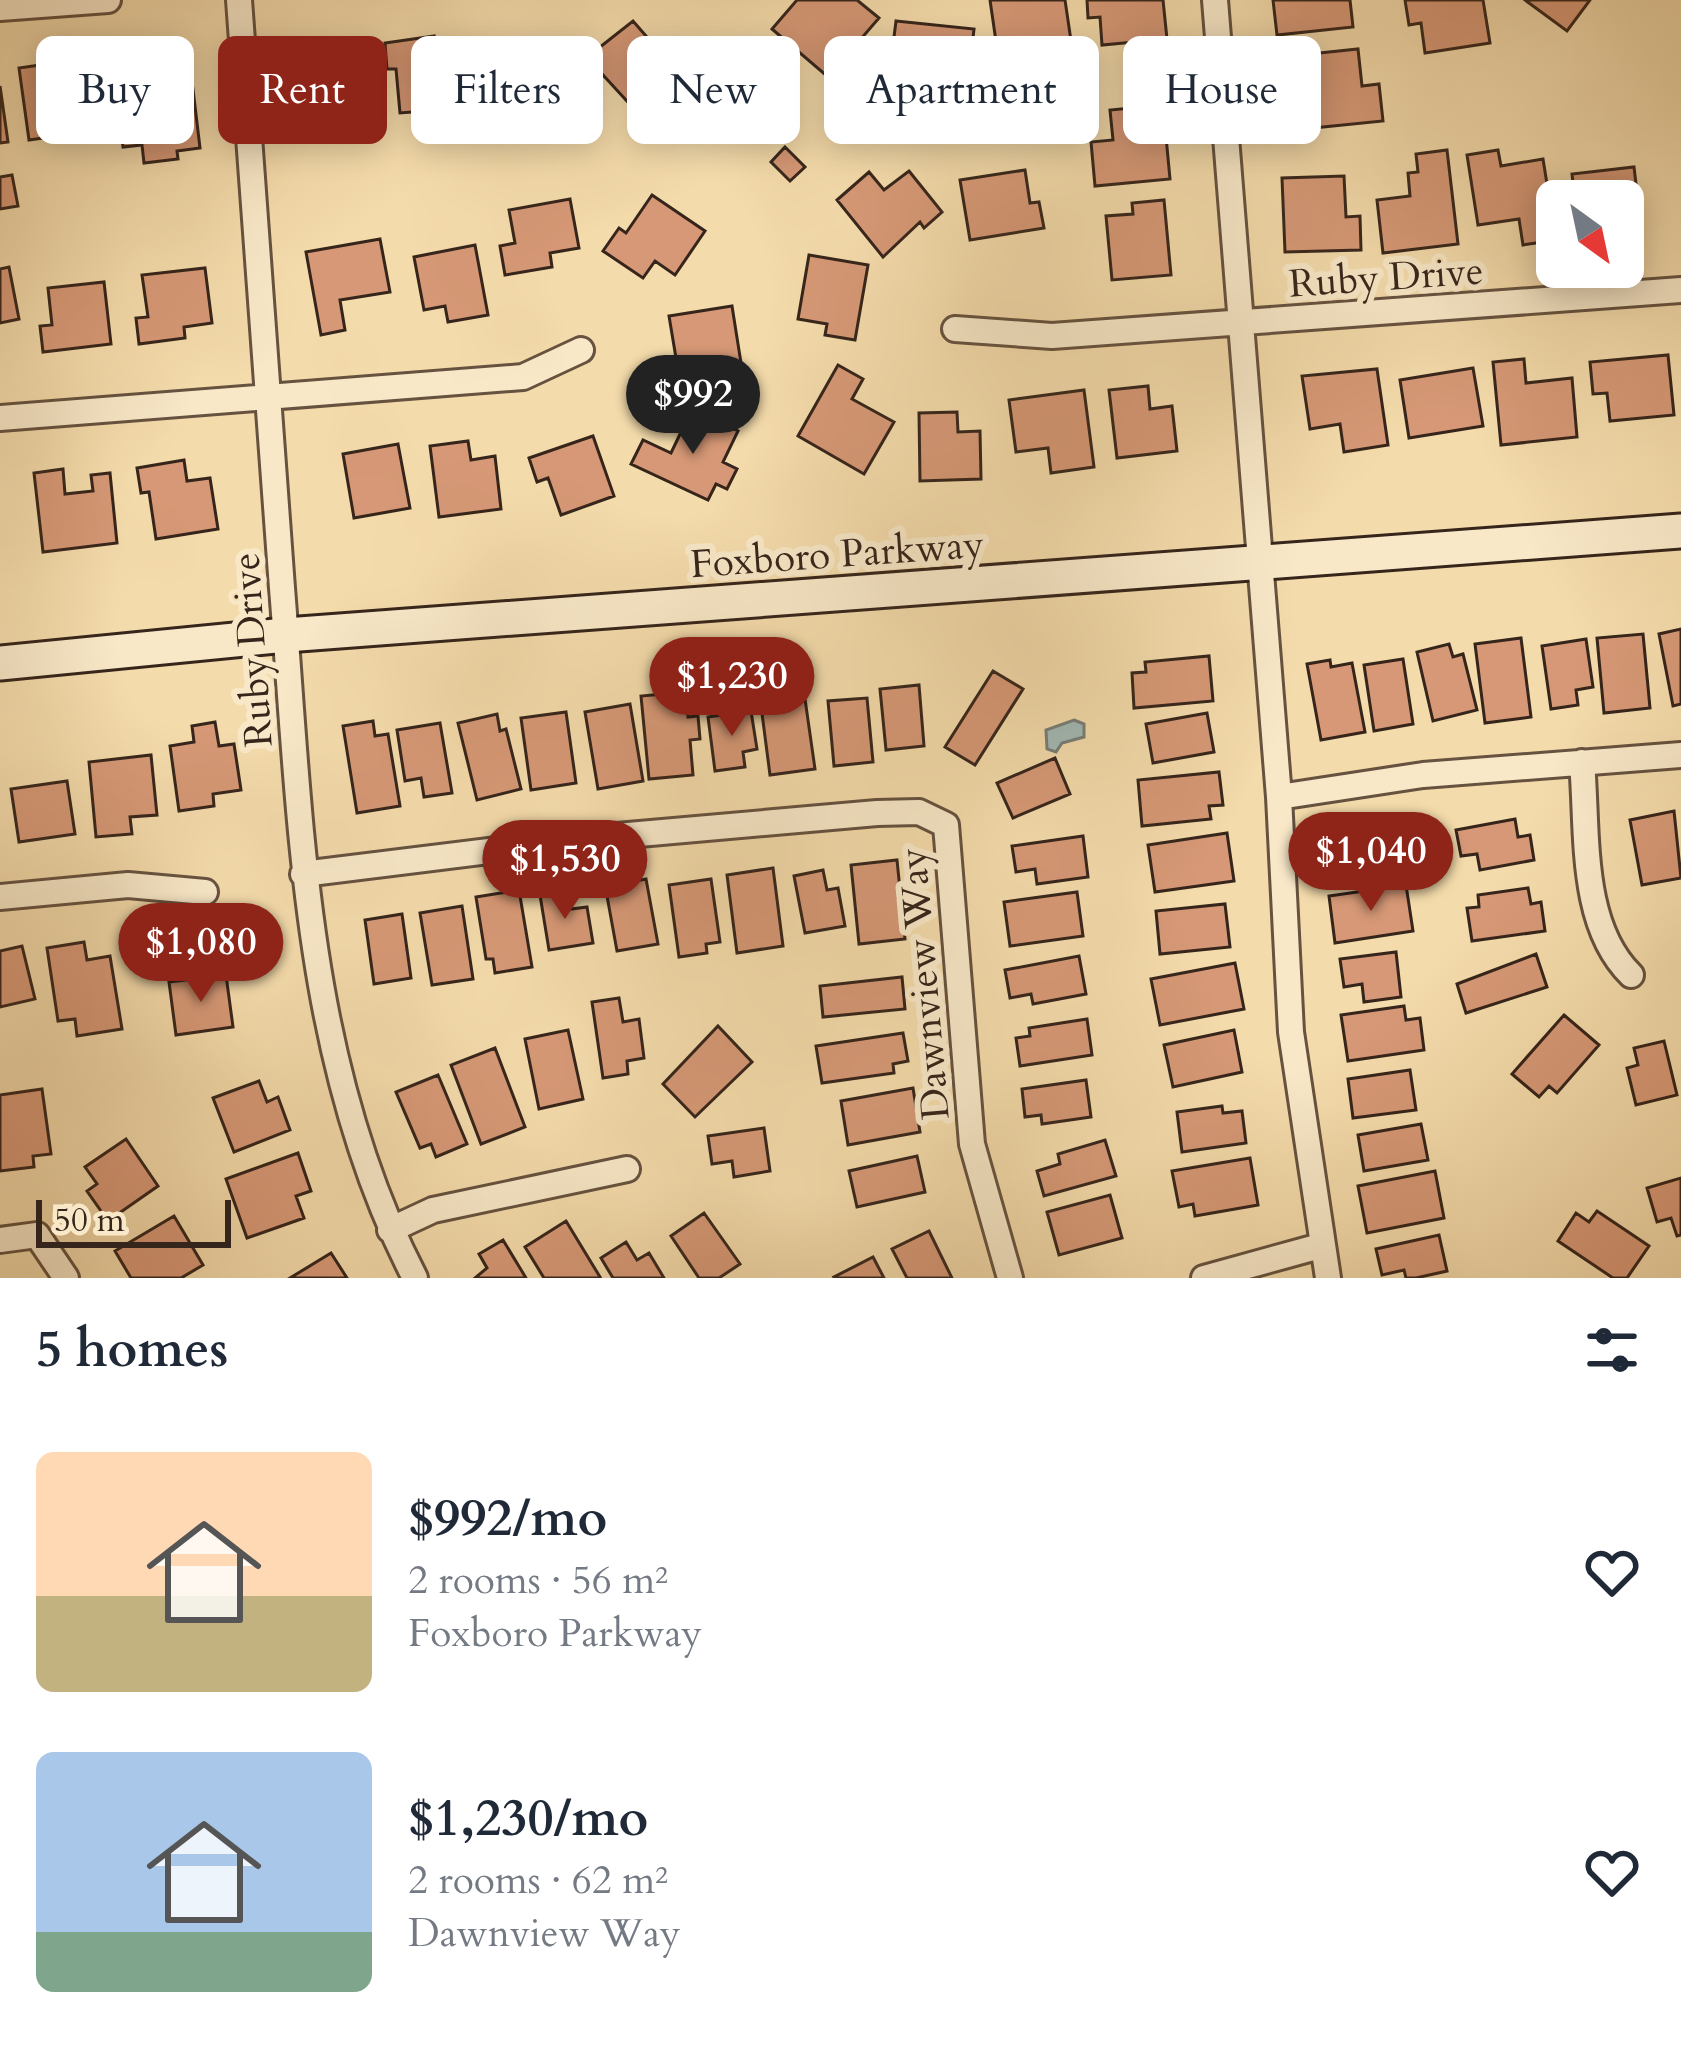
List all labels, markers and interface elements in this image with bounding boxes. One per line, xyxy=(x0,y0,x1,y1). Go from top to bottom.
chip: Buy xyxy=(36,36,194,144)
chip: Rent xyxy=(218,36,387,144)
chip: Filters xyxy=(411,36,603,144)
chip: New xyxy=(627,36,800,144)
chip: Apartment xyxy=(824,36,1099,144)
chip: House xyxy=(1123,36,1321,144)
north arrow xyxy=(1536,180,1644,288)
map controls xyxy=(1536,180,1644,288)
street label: Ruby Drive xyxy=(1287,244,1485,311)
pin: $992 xyxy=(622,355,764,457)
text: $992 xyxy=(653,367,733,420)
street label: Foxboro Parkway xyxy=(689,518,986,591)
street label: Ruby Drive xyxy=(219,551,286,749)
pin: $1,230 xyxy=(634,637,830,739)
text: $1,230 xyxy=(676,649,788,702)
pin: $1,040 xyxy=(1273,812,1469,914)
pin: $1,530 xyxy=(467,820,663,922)
text: $1,040 xyxy=(1315,824,1427,877)
text: $1,530 xyxy=(509,832,621,885)
street label: Dawnview Way xyxy=(886,845,963,1122)
pin: $1,080 xyxy=(103,903,299,1005)
text: $1,080 xyxy=(145,915,257,968)
scale bar xyxy=(36,1194,231,1247)
text: 50 m xyxy=(54,1198,125,1243)
text: 5 homes xyxy=(36,1315,228,1385)
icon: filters xyxy=(1579,1317,1645,1383)
text: $992/mo xyxy=(408,1484,607,1554)
icon: home xyxy=(132,1500,276,1644)
icon: heart xyxy=(1579,1539,1645,1605)
text: 2 rooms · 56 m² xyxy=(408,1554,668,1607)
text: Foxboro Parkway xyxy=(408,1607,702,1660)
text: $1,230/mo xyxy=(408,1784,648,1854)
icon: home xyxy=(132,1800,276,1944)
icon: heart xyxy=(1579,1839,1645,1905)
text: 2 rooms · 62 m² xyxy=(408,1854,668,1907)
text: Dawnview Way xyxy=(408,1907,681,1960)

